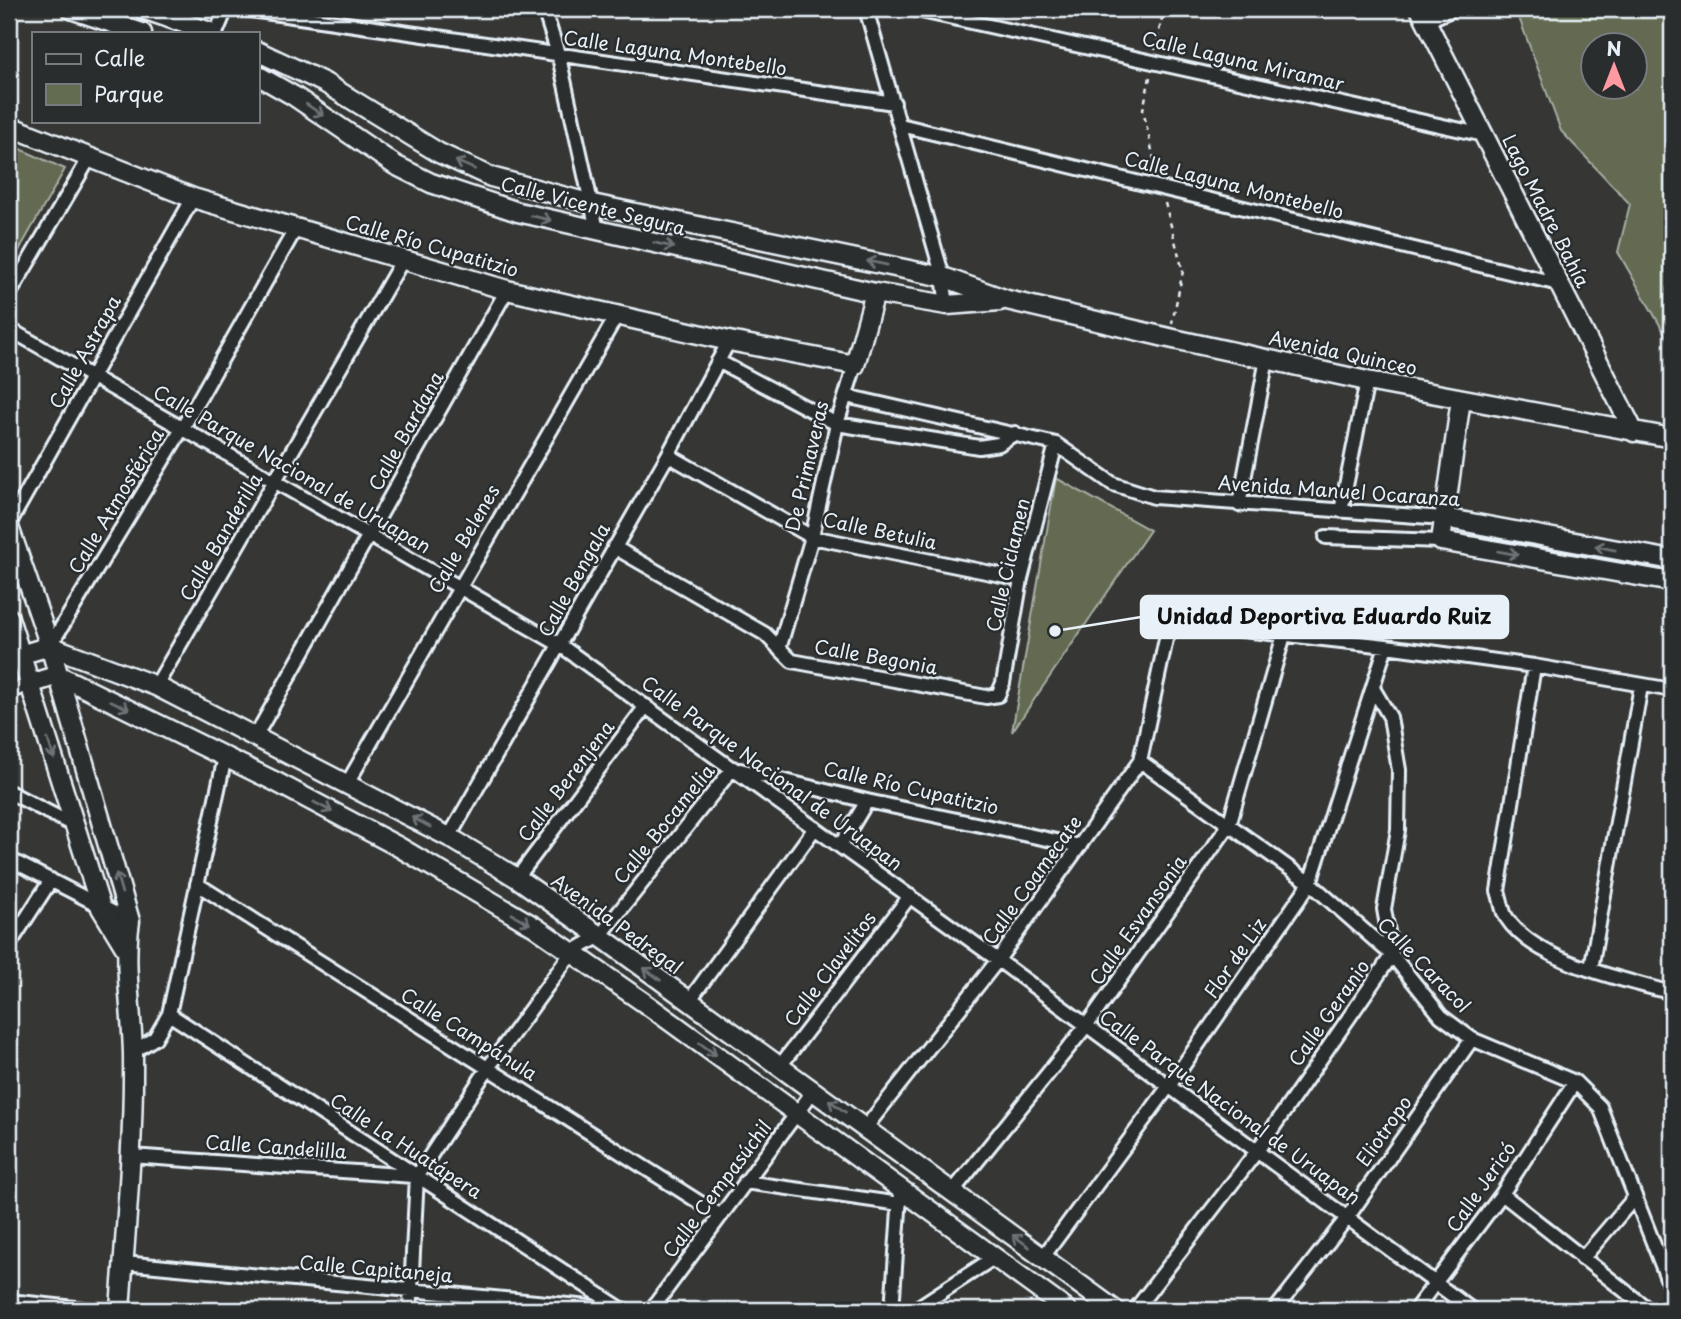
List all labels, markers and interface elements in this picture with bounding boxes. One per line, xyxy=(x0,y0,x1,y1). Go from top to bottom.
street label: Calle Laguna Montebello xyxy=(562,22,789,82)
street label: Calle Laguna Miramar xyxy=(1139,23,1348,97)
legend xyxy=(32,32,259,122)
north arrow xyxy=(1580,32,1650,102)
text: N xyxy=(1606,34,1622,62)
text: Calle xyxy=(94,41,145,73)
text: Parque xyxy=(94,77,164,109)
one-way arrow xyxy=(305,103,324,117)
street label: Lago Madre Bahía xyxy=(1496,129,1598,293)
street label: Calle Laguna Montebello xyxy=(1122,143,1347,225)
one-way arrow xyxy=(455,158,476,171)
street label: Calle Vicente Segura xyxy=(498,169,689,242)
street label: Calle Río Cupatitzio xyxy=(342,207,522,283)
one-way arrow xyxy=(529,211,552,225)
one-way arrow xyxy=(652,239,675,253)
one-way arrow xyxy=(866,255,889,269)
street label: Calle Astrapa xyxy=(41,290,127,413)
street label: Avenida Quinceo xyxy=(1267,323,1420,381)
street label: Calle Bardana xyxy=(361,366,450,495)
street label: Calle Parque Nacional de Uruapan xyxy=(148,377,437,559)
street label: De Primaveras xyxy=(777,398,835,534)
street label: Calle Atmosférica xyxy=(61,422,170,579)
street label: Calle Banderilla xyxy=(172,467,268,606)
street label: Avenida Manuel Ocaranza xyxy=(1217,468,1461,512)
street label: Calle Belenes xyxy=(421,479,506,598)
street label: Calle Ciclamen xyxy=(978,495,1036,634)
street label: Calle Betulia xyxy=(821,504,940,556)
street label: Calle Bengala xyxy=(530,517,616,642)
one-way arrow xyxy=(1594,541,1617,554)
one-way arrow xyxy=(1496,547,1519,560)
callout: Unidad Deportiva Eduardo Ruiz xyxy=(1141,596,1508,638)
text: Unidad Deportiva Eduardo Ruiz xyxy=(1156,599,1492,631)
street label: Calle Begonia xyxy=(812,631,940,681)
street label: Calle Parque Nacional de Uruapan xyxy=(636,668,909,877)
one-way arrow xyxy=(109,699,130,712)
street label: Calle Berenjena xyxy=(510,714,620,847)
one-way arrow xyxy=(45,738,58,760)
street label: Calle Río Cupatitzio xyxy=(821,753,1002,821)
street label: Calle Bocamelia xyxy=(606,757,721,889)
one-way arrow xyxy=(312,801,333,814)
street label: Calle Coamecate xyxy=(975,809,1088,950)
one-way arrow xyxy=(411,815,432,829)
street label: Calle Esvansonia xyxy=(1082,848,1193,990)
street label: Avenida Pedregal xyxy=(546,866,689,980)
one-way arrow xyxy=(112,872,125,894)
street label: Calle Clavelitos xyxy=(777,905,882,1032)
street label: Calle Caracol xyxy=(1372,910,1478,1018)
one-way arrow xyxy=(511,912,531,926)
street label: Flor de Liz xyxy=(1196,912,1272,1003)
street label: Calle Geranio xyxy=(1281,953,1375,1072)
one-way arrow xyxy=(643,967,662,981)
street label: Calle Campánula xyxy=(396,980,544,1087)
street label: Calle Parque Nacional de Uruapan xyxy=(1094,1002,1367,1211)
one-way arrow xyxy=(698,1041,717,1056)
street label: Calle La Huatápera xyxy=(325,1085,488,1205)
street label: Eliotropo xyxy=(1349,1089,1418,1172)
one-way arrow xyxy=(828,1099,847,1114)
street label: Calle Cempasúchil xyxy=(655,1114,777,1263)
street label: Calle Candelilla xyxy=(204,1127,348,1165)
street label: Calle Jericó xyxy=(1439,1135,1522,1237)
one-way arrow xyxy=(1012,1233,1030,1248)
street label: Calle Capitaneja xyxy=(298,1247,454,1289)

